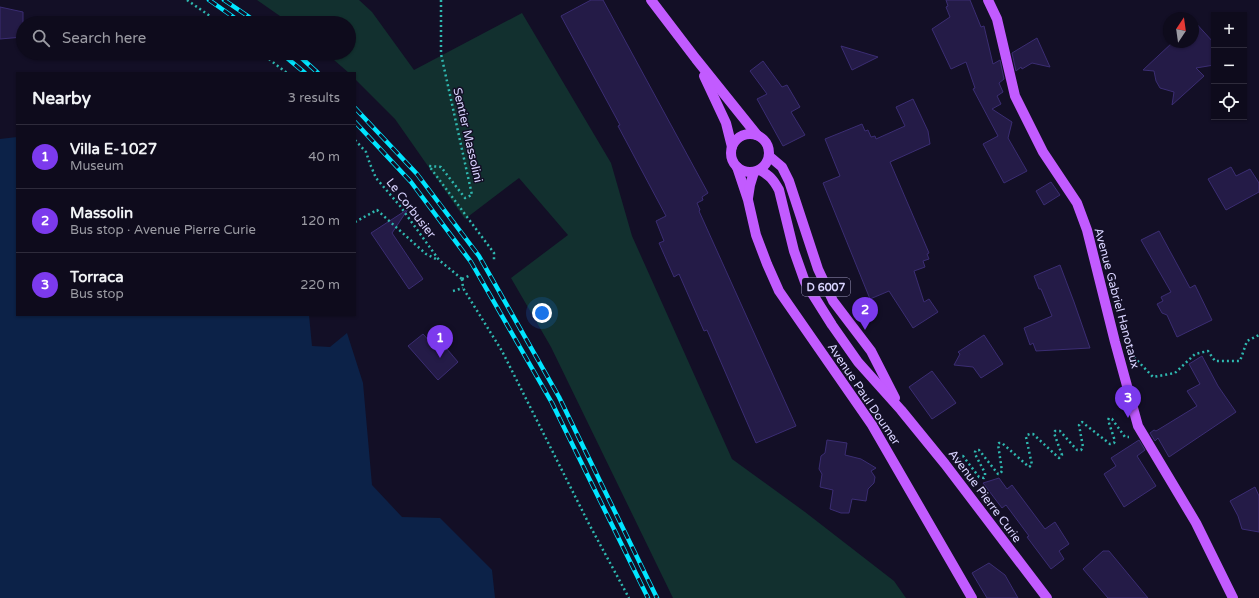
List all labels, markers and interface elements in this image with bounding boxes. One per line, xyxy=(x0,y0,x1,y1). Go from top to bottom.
north arrow xyxy=(1163,12,1199,48)
map controls xyxy=(1211,12,1247,120)
button: + xyxy=(1211,12,1247,48)
search box xyxy=(16,16,356,60)
icon: search xyxy=(30,27,52,49)
text: Search here xyxy=(62,29,146,47)
button: − xyxy=(1211,48,1247,84)
button: locate xyxy=(1211,84,1247,120)
street label: Sentier Massolini xyxy=(450,86,486,184)
text: Nearby xyxy=(32,88,91,109)
text: 3 results xyxy=(288,90,340,106)
text: Villa E-1027 xyxy=(70,140,157,158)
text: 1 xyxy=(41,149,49,165)
text: 40 m xyxy=(308,149,340,165)
text: Museum xyxy=(70,158,124,174)
street label: Le Corbusier xyxy=(383,175,439,241)
text: Massolin xyxy=(70,204,133,222)
text: 2 xyxy=(41,213,49,229)
text: 120 m xyxy=(300,213,340,229)
text: Bus stop · Avenue Pierre Curie xyxy=(70,222,256,238)
street label: Avenue Gabriel Hanotaux xyxy=(1091,226,1143,370)
text: Torraca xyxy=(70,268,124,286)
text: 3 xyxy=(41,277,49,293)
text: 220 m xyxy=(300,277,340,293)
road number: D 6007 xyxy=(802,278,850,296)
text: Bus stop xyxy=(70,286,124,302)
pin: 2 xyxy=(852,297,878,330)
your location xyxy=(532,303,552,323)
pin: 1 xyxy=(427,325,453,358)
street label: Avenue Paul Doumer xyxy=(825,340,904,448)
pin: 3 xyxy=(1115,385,1141,418)
street label: Avenue Pierre Curie xyxy=(946,447,1025,545)

